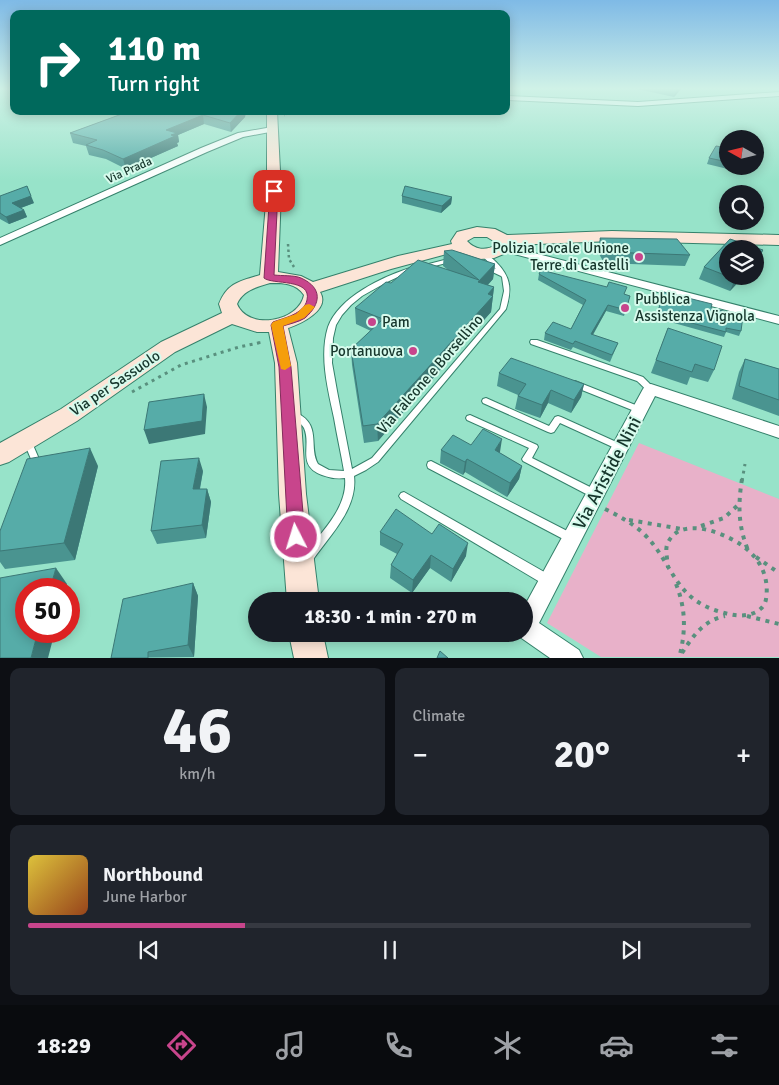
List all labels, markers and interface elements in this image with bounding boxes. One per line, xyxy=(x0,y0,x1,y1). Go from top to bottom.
text: 110 m xyxy=(108,27,201,70)
icon: right xyxy=(25,30,90,95)
text: Turn right xyxy=(108,70,200,97)
north arrow xyxy=(719,130,764,175)
map controls xyxy=(719,130,764,285)
street label: Via Prada xyxy=(104,154,154,187)
pin xyxy=(253,170,295,212)
icon: arrive xyxy=(260,177,288,205)
button: search xyxy=(719,185,764,230)
place label: Polizia Locale Unione Terre di Castelli xyxy=(492,239,629,274)
button: layers xyxy=(719,240,764,285)
marker: Polizia Locale Unione Terre di Castelli xyxy=(633,251,645,263)
place label: Pubblica Assistenza Vignola xyxy=(635,290,755,325)
marker: Pubblica Assistenza Vignola xyxy=(619,302,631,314)
street label: Via Falcone e Borsellino xyxy=(373,310,487,437)
place label: Pam xyxy=(382,313,410,331)
marker: Pam xyxy=(366,316,378,328)
place label: Portanuova xyxy=(330,342,403,360)
marker: Portanuova xyxy=(407,345,419,357)
street label: Via per Sassuolo xyxy=(66,346,164,420)
street label: Via Aristide Nini xyxy=(568,413,646,533)
position arrow xyxy=(269,510,321,562)
speed limit sign: 50 xyxy=(15,578,80,643)
text: 18:30 · 1 min · 270 m xyxy=(304,605,477,629)
text: 46 xyxy=(162,691,232,771)
text: Climate xyxy=(413,706,465,726)
text: 20° xyxy=(554,731,610,778)
text: − xyxy=(413,738,428,772)
text: + xyxy=(736,738,751,772)
text: km/h xyxy=(179,764,215,784)
text: Northbound xyxy=(103,863,203,887)
text: June Harbor xyxy=(103,887,187,907)
icon: previous xyxy=(135,936,163,964)
icon: pause xyxy=(376,936,404,964)
icon: next xyxy=(617,936,645,964)
icon: directions xyxy=(164,1028,199,1063)
icon: music xyxy=(273,1028,308,1063)
icon: phone xyxy=(381,1028,416,1063)
icon: climate xyxy=(490,1028,525,1063)
icon: car xyxy=(599,1028,634,1063)
icon: filters xyxy=(707,1028,742,1063)
text: 18:29 xyxy=(37,1032,91,1059)

